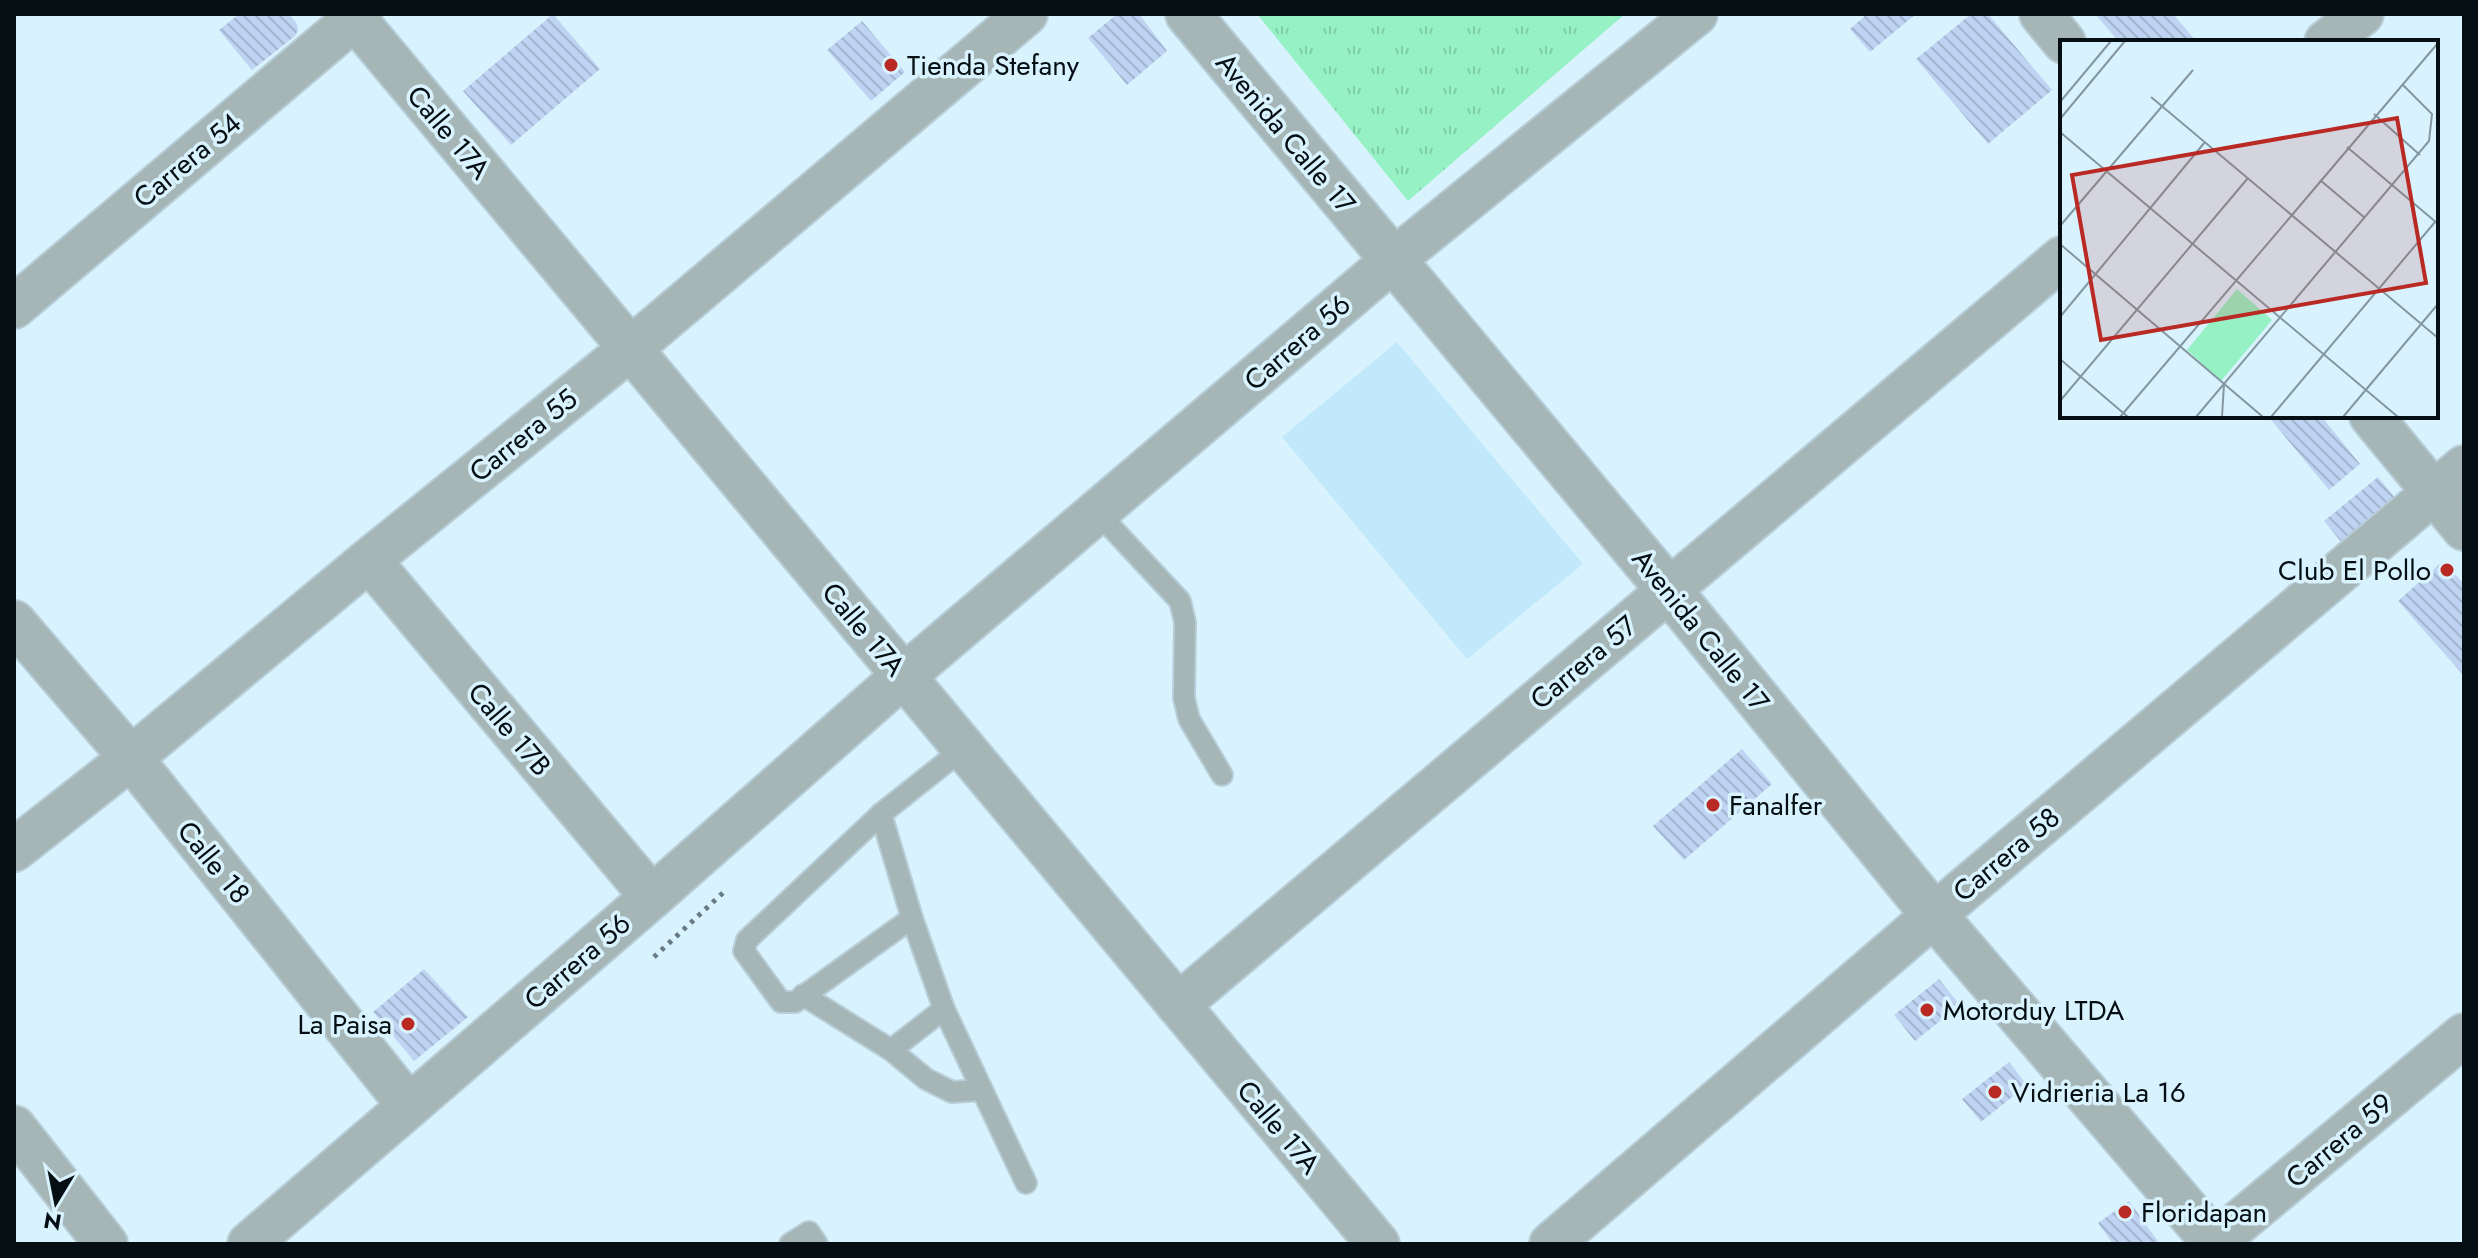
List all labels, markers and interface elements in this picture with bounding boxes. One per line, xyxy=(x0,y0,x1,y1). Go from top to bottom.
inset map xyxy=(2060,40,2438,418)
street label: Avenida Calle 17 xyxy=(1206,44,1365,223)
place label: Tienda Stefany xyxy=(907,45,1080,86)
marker: Tienda Stefany xyxy=(882,56,900,74)
street label: Calle 17A xyxy=(397,76,500,189)
street label: Carrera 54 xyxy=(125,103,250,218)
street label: Carrera 56 xyxy=(1235,285,1360,400)
street label: Carrera 55 xyxy=(460,379,586,492)
street label: Avenida Calle 17 xyxy=(1622,540,1779,721)
place label: Club El Pollo xyxy=(2278,550,2431,591)
marker: Club El Pollo xyxy=(2438,561,2456,579)
street label: Calle 17A xyxy=(812,573,915,686)
street label: Carrera 57 xyxy=(1521,605,1646,719)
street label: Calle 17B xyxy=(458,674,561,785)
place label: Fanalfer xyxy=(1729,785,1823,826)
marker: Fanalfer xyxy=(1704,796,1722,814)
street label: Carrera 58 xyxy=(1944,797,2069,911)
street label: Calle 18 xyxy=(167,812,260,913)
street label: Carrera 56 xyxy=(515,904,640,1019)
place label: Motorduy LTDA xyxy=(1943,990,2125,1031)
marker: Motorduy LTDA xyxy=(1918,1001,1936,1019)
place label: La Paisa xyxy=(298,1004,392,1045)
marker: La Paisa xyxy=(399,1015,417,1033)
street label: Calle 17A xyxy=(1227,1071,1330,1184)
place label: Vidrieria La 16 xyxy=(2011,1072,2186,1113)
marker: Vidrieria La 16 xyxy=(1986,1083,2004,1101)
street label: Carrera 59 xyxy=(2277,1083,2402,1198)
north arrow xyxy=(16,1162,96,1242)
place label: Floridapan xyxy=(2141,1192,2267,1233)
marker: Floridapan xyxy=(2116,1203,2134,1221)
text: N xyxy=(41,1204,64,1239)

